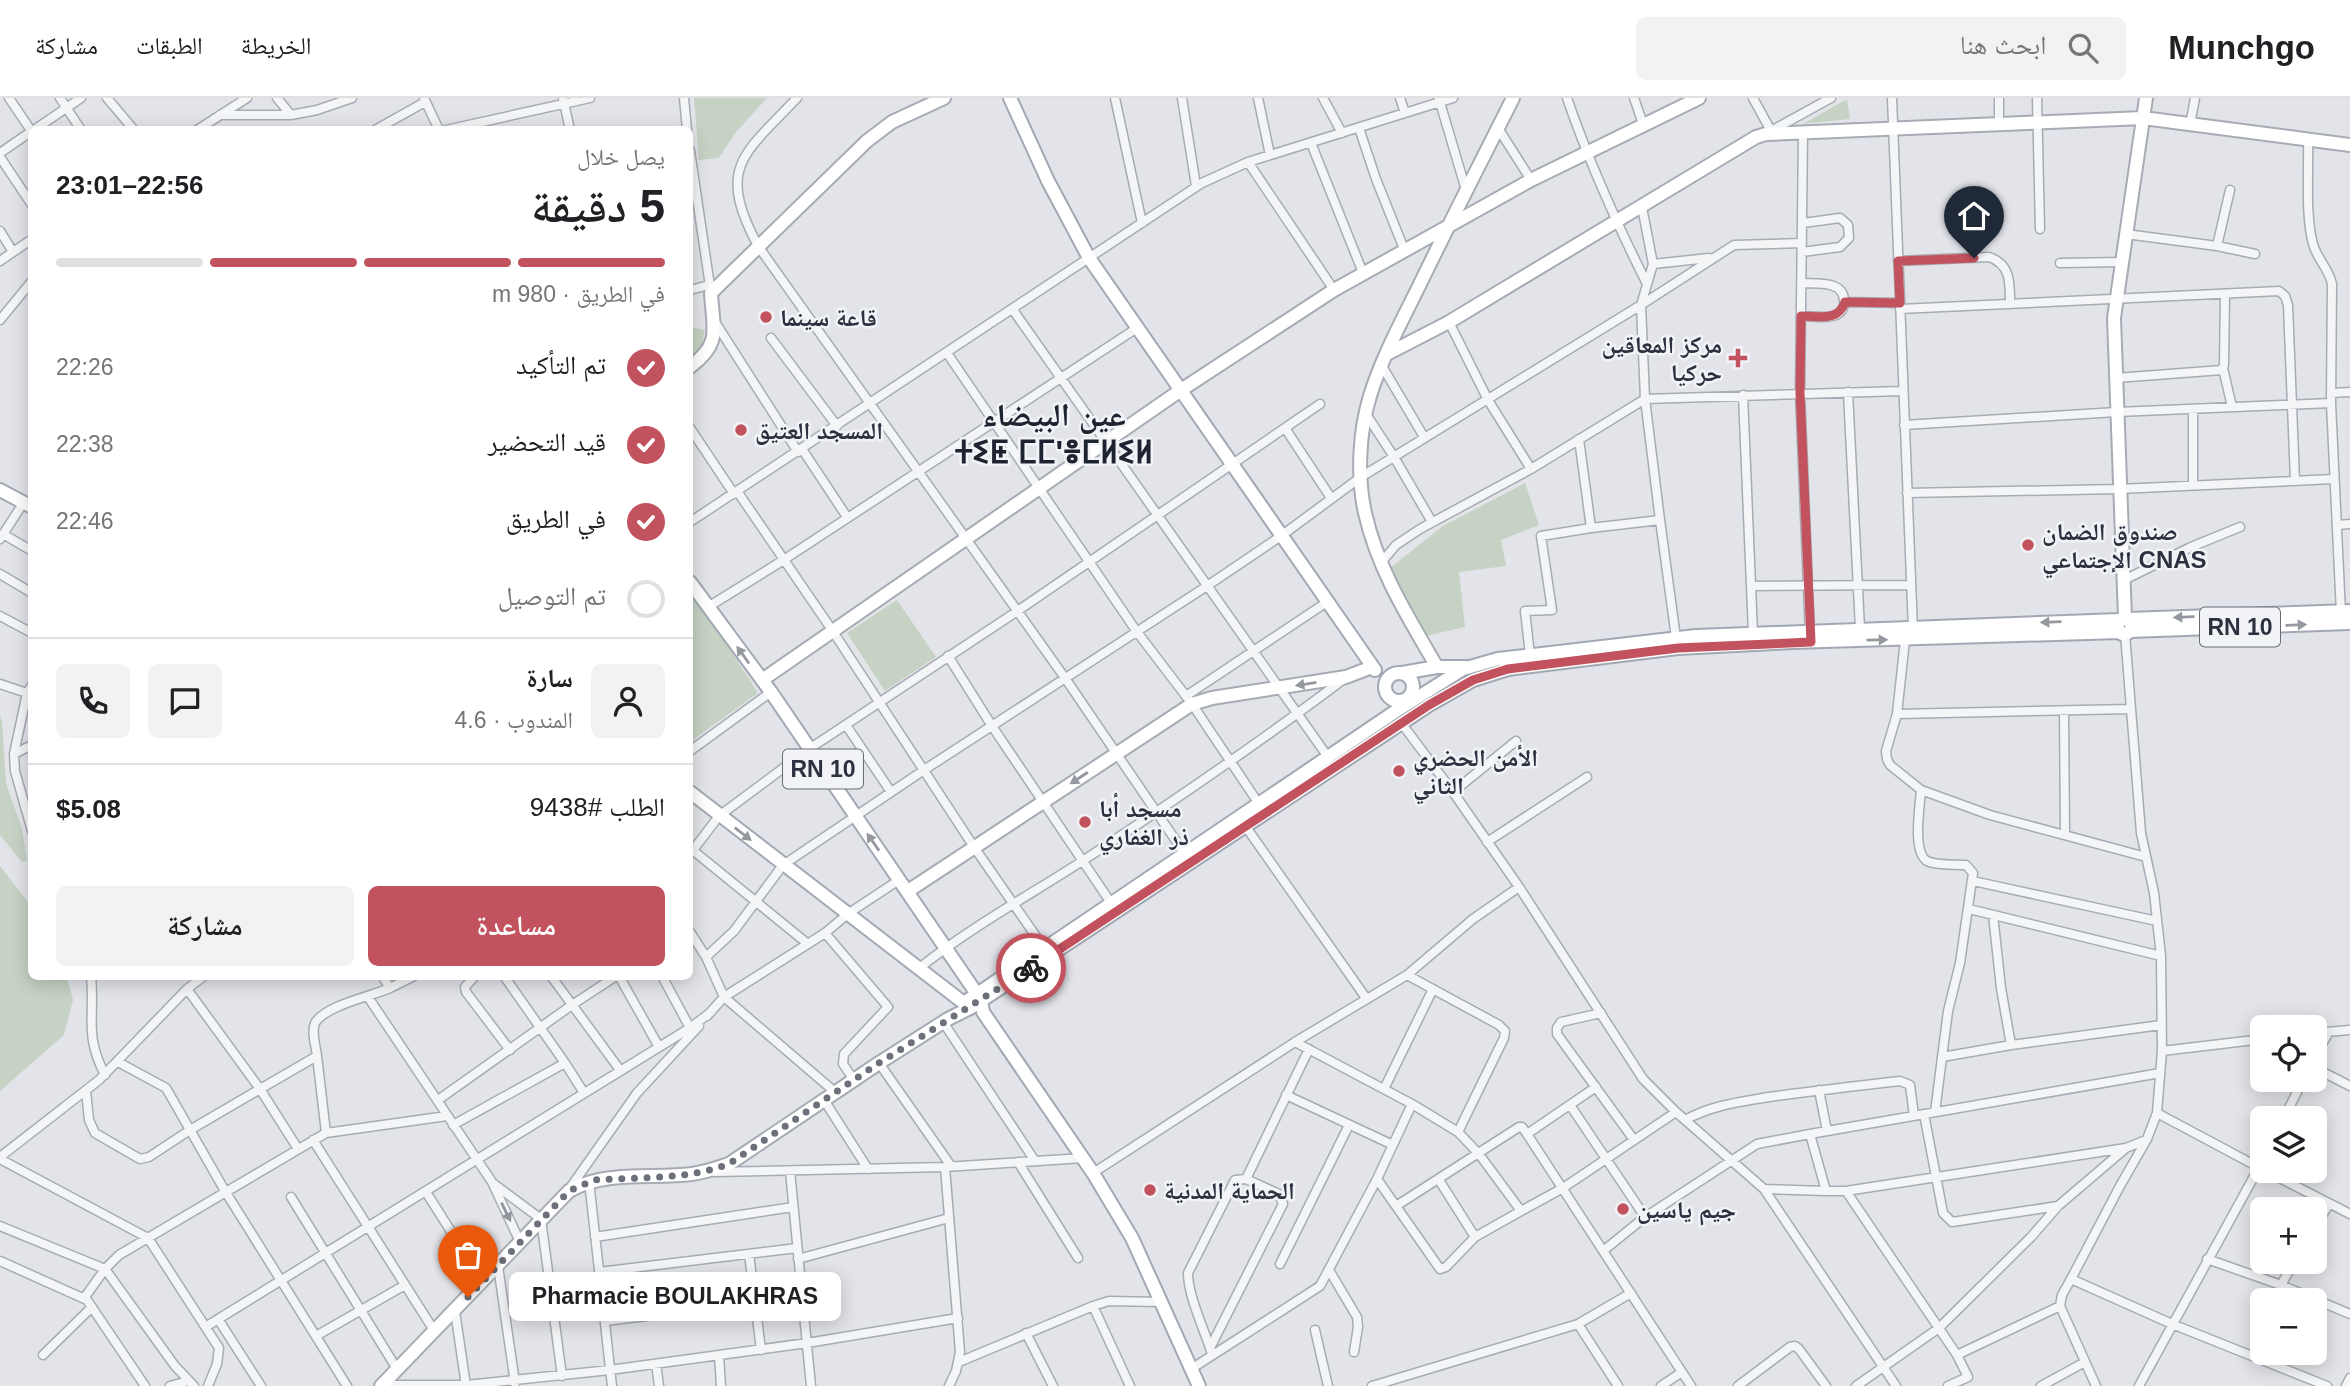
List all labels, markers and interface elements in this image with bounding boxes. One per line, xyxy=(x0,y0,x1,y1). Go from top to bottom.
search box xyxy=(1636,17,2126,80)
icon: search xyxy=(2064,29,2102,67)
text: Munchgo xyxy=(2168,29,2315,66)
text: ابحث هنا xyxy=(1960,30,2046,60)
text: مشاركة xyxy=(35,32,98,59)
text: الطبقات xyxy=(136,32,203,59)
text: الخريطة xyxy=(241,32,311,59)
text: يصل خلال xyxy=(577,144,665,170)
text: 22:56–23:01 xyxy=(56,170,203,200)
text: 5 دقيقة xyxy=(531,180,665,232)
pin xyxy=(1944,186,2004,258)
icon: home xyxy=(1955,197,1993,235)
text: في الطريق · 980 m xyxy=(492,281,665,307)
place label: قاعة سينما xyxy=(780,304,877,331)
marker: قاعة سينما xyxy=(758,309,774,325)
place label: مركز المعاقين حركيا xyxy=(1602,331,1722,386)
marker: مركز المعاقين حركيا xyxy=(1728,348,1748,368)
icon: check xyxy=(627,349,665,387)
text: تم التأكيد xyxy=(516,350,606,380)
text: 22:26 xyxy=(56,354,114,380)
district label: عين البيضاء ⵜⵉⵟ ⵎⵎ'ⴻⵎⵍⵉⵍ xyxy=(955,397,1153,470)
place label: المسجد العتيق xyxy=(755,417,883,445)
marker: المسجد العتيق xyxy=(733,422,749,438)
icon: check xyxy=(627,426,665,464)
text: قيد التحضير xyxy=(488,427,606,457)
text: 22:38 xyxy=(56,431,114,457)
icon: check xyxy=(627,503,665,541)
text: في الطريق xyxy=(506,504,606,534)
text: 22:46 xyxy=(56,508,114,534)
place label: صندوق الضمان الإجتماعي CNAS xyxy=(2042,518,2207,578)
marker: صندوق الضمان الإجتماعي CNAS xyxy=(2020,537,2036,553)
text: تم التوصيل xyxy=(498,581,606,611)
road number: RN 10 xyxy=(2200,607,2280,646)
one-way arrow xyxy=(2173,611,2195,622)
one-way arrow xyxy=(2040,617,2062,628)
one-way arrow xyxy=(2286,620,2308,631)
one-way arrow xyxy=(1867,635,1889,646)
one-way arrow xyxy=(737,646,751,664)
text: سارة xyxy=(526,663,573,693)
button: phone xyxy=(56,664,130,738)
button: chat xyxy=(148,664,222,738)
button: person xyxy=(591,664,665,738)
one-way arrow xyxy=(1295,679,1317,690)
text: المندوب · 4.6 xyxy=(455,707,573,733)
place label: الأمن الحضري الثاني xyxy=(1413,744,1538,804)
road number: RN 10 xyxy=(783,750,863,789)
marker: الأمن الحضري الثاني xyxy=(1391,763,1407,779)
one-way arrow xyxy=(1069,771,1088,784)
text: الطلب #9438 xyxy=(530,792,665,822)
place label: مسجد أبا ذر الغفاري xyxy=(1099,792,1189,855)
text: $5.08 xyxy=(56,794,121,824)
marker: مسجد أبا ذر الغفاري xyxy=(1077,814,1093,830)
one-way arrow xyxy=(734,827,753,841)
one-way arrow xyxy=(866,833,880,851)
button: مشاركة xyxy=(56,886,354,966)
button: مساعدة xyxy=(368,886,665,966)
courier xyxy=(996,933,1066,1003)
icon: bike xyxy=(1012,949,1050,987)
map controls xyxy=(2250,1015,2327,1365)
button: locate xyxy=(2250,1015,2327,1092)
button: layers xyxy=(2250,1106,2327,1183)
place label: الحماية المدنية xyxy=(1164,1177,1295,1204)
marker: الحماية المدنية xyxy=(1142,1182,1158,1198)
place label: جيم ياسين xyxy=(1637,1196,1736,1226)
button: + xyxy=(2250,1197,2327,1274)
marker: جيم ياسين xyxy=(1615,1201,1631,1217)
one-way arrow xyxy=(500,1202,512,1222)
pin xyxy=(438,1225,498,1297)
icon: bag xyxy=(449,1236,487,1274)
callout: Pharmacie BOULAKHRAS xyxy=(510,1272,842,1322)
text: Pharmacie BOULAKHRAS xyxy=(532,1283,818,1309)
button: − xyxy=(2250,1288,2327,1365)

